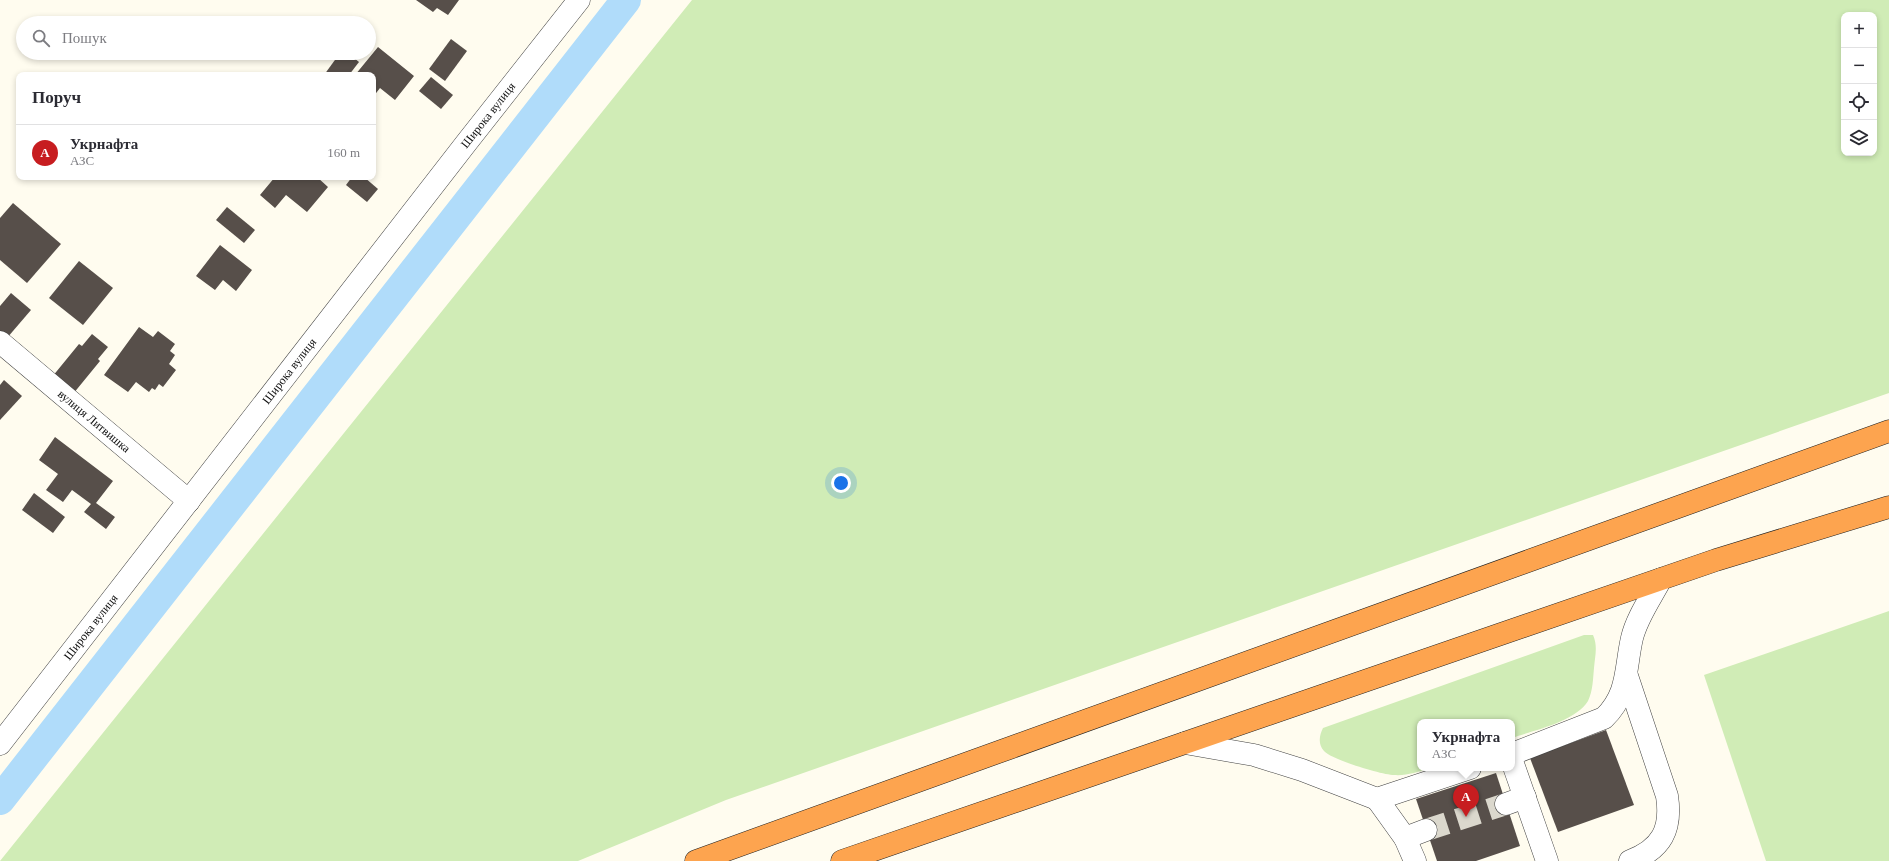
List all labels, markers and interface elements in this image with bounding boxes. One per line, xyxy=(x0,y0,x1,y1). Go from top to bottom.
map controls xyxy=(1841,12,1877,156)
button: + xyxy=(1841,12,1877,48)
search box xyxy=(16,16,376,60)
icon: search xyxy=(30,27,52,49)
text: Пошук xyxy=(62,30,107,46)
button: − xyxy=(1841,48,1877,84)
street label: Широка вулиця xyxy=(458,79,519,151)
button: locate xyxy=(1841,84,1877,120)
text: Поруч xyxy=(32,88,81,107)
button: layers xyxy=(1841,120,1877,156)
text: Укрнафта xyxy=(70,136,138,152)
text: A xyxy=(40,145,50,160)
text: 160 m xyxy=(327,145,360,160)
text: АЗС xyxy=(70,153,94,168)
street label: Широка вулиця xyxy=(259,335,320,407)
street label: вулиця Литвишка xyxy=(55,387,134,456)
your location xyxy=(831,473,851,493)
street label: Широка вулиця xyxy=(61,591,121,663)
popup xyxy=(1417,719,1515,771)
text: Укрнафта xyxy=(1432,729,1500,745)
text: АЗС xyxy=(1432,746,1456,761)
pin: A xyxy=(1453,784,1479,817)

